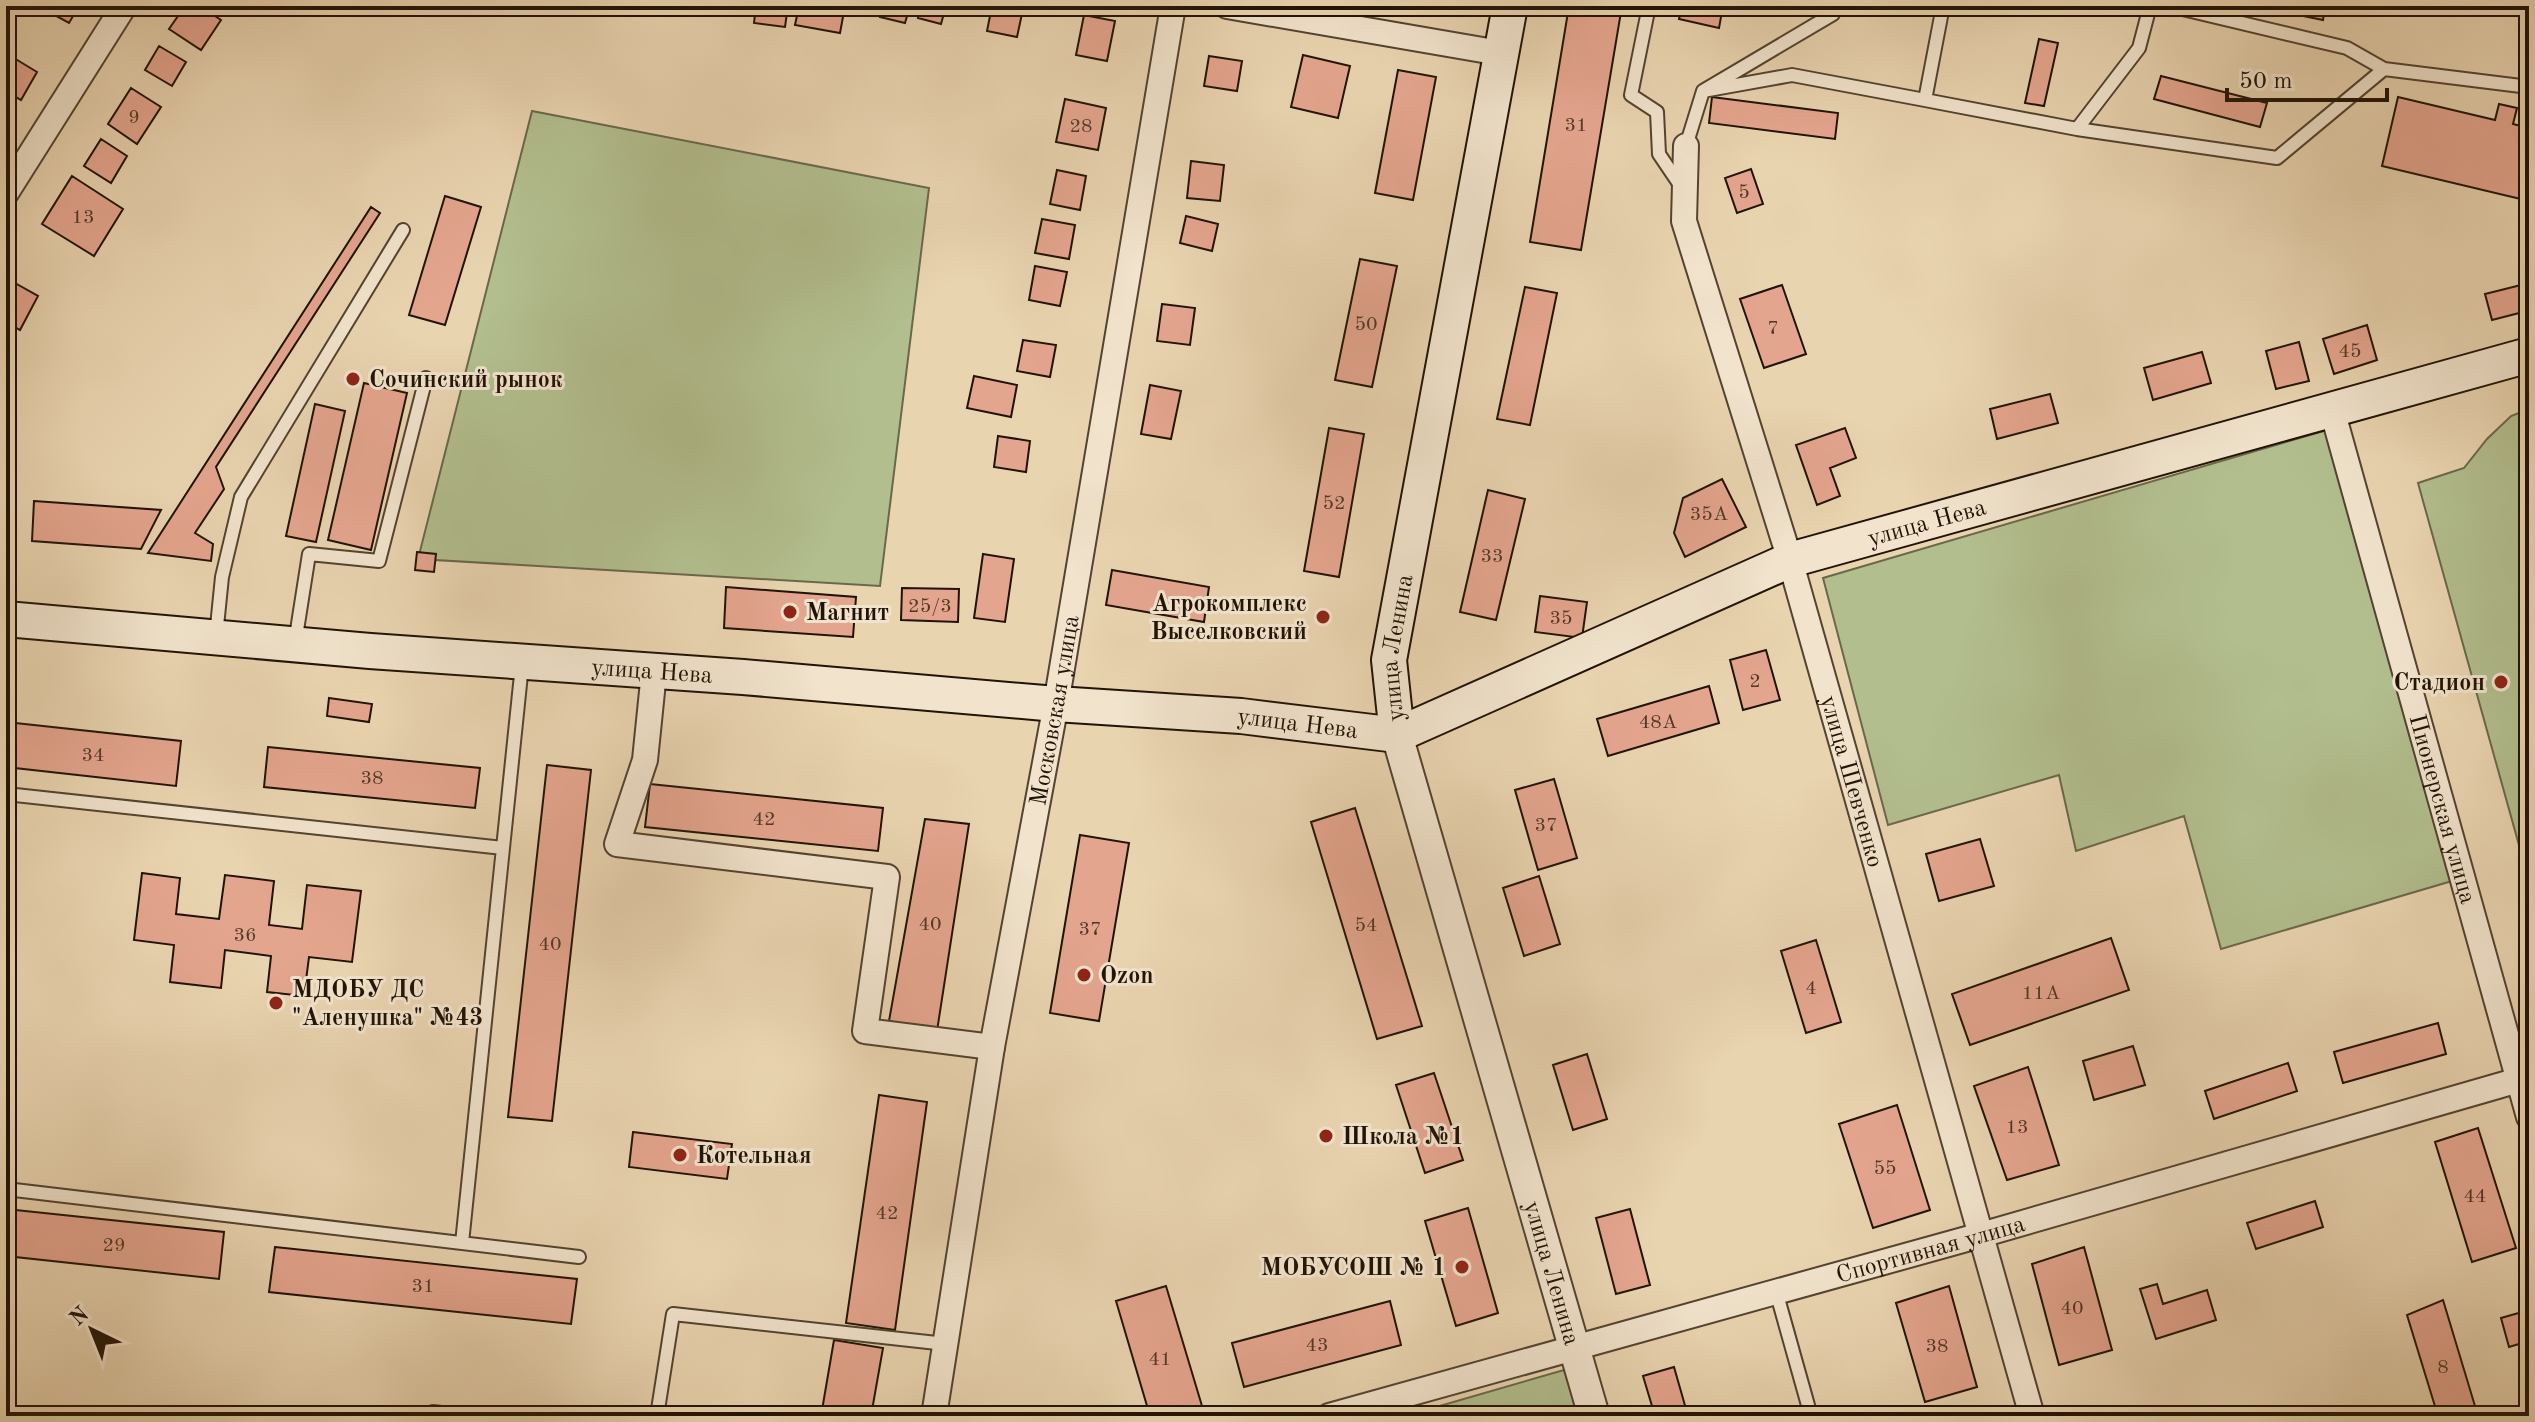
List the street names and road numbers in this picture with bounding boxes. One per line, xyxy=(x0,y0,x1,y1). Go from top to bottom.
street label: улица Нева xyxy=(1865,496,1989,552)
street label: улица Ленина xyxy=(1379,572,1419,723)
street label: Московская улица xyxy=(1027,613,1085,808)
street label: улица Нева xyxy=(590,656,713,689)
street label: улица Шевченко xyxy=(1815,693,1886,870)
street label: улица Нева xyxy=(1236,706,1359,744)
street label: Пионерская улица xyxy=(2403,712,2479,907)
street label: улица Ленина xyxy=(1518,1199,1583,1349)
street label: Спортивная улица xyxy=(1834,1213,2028,1289)

